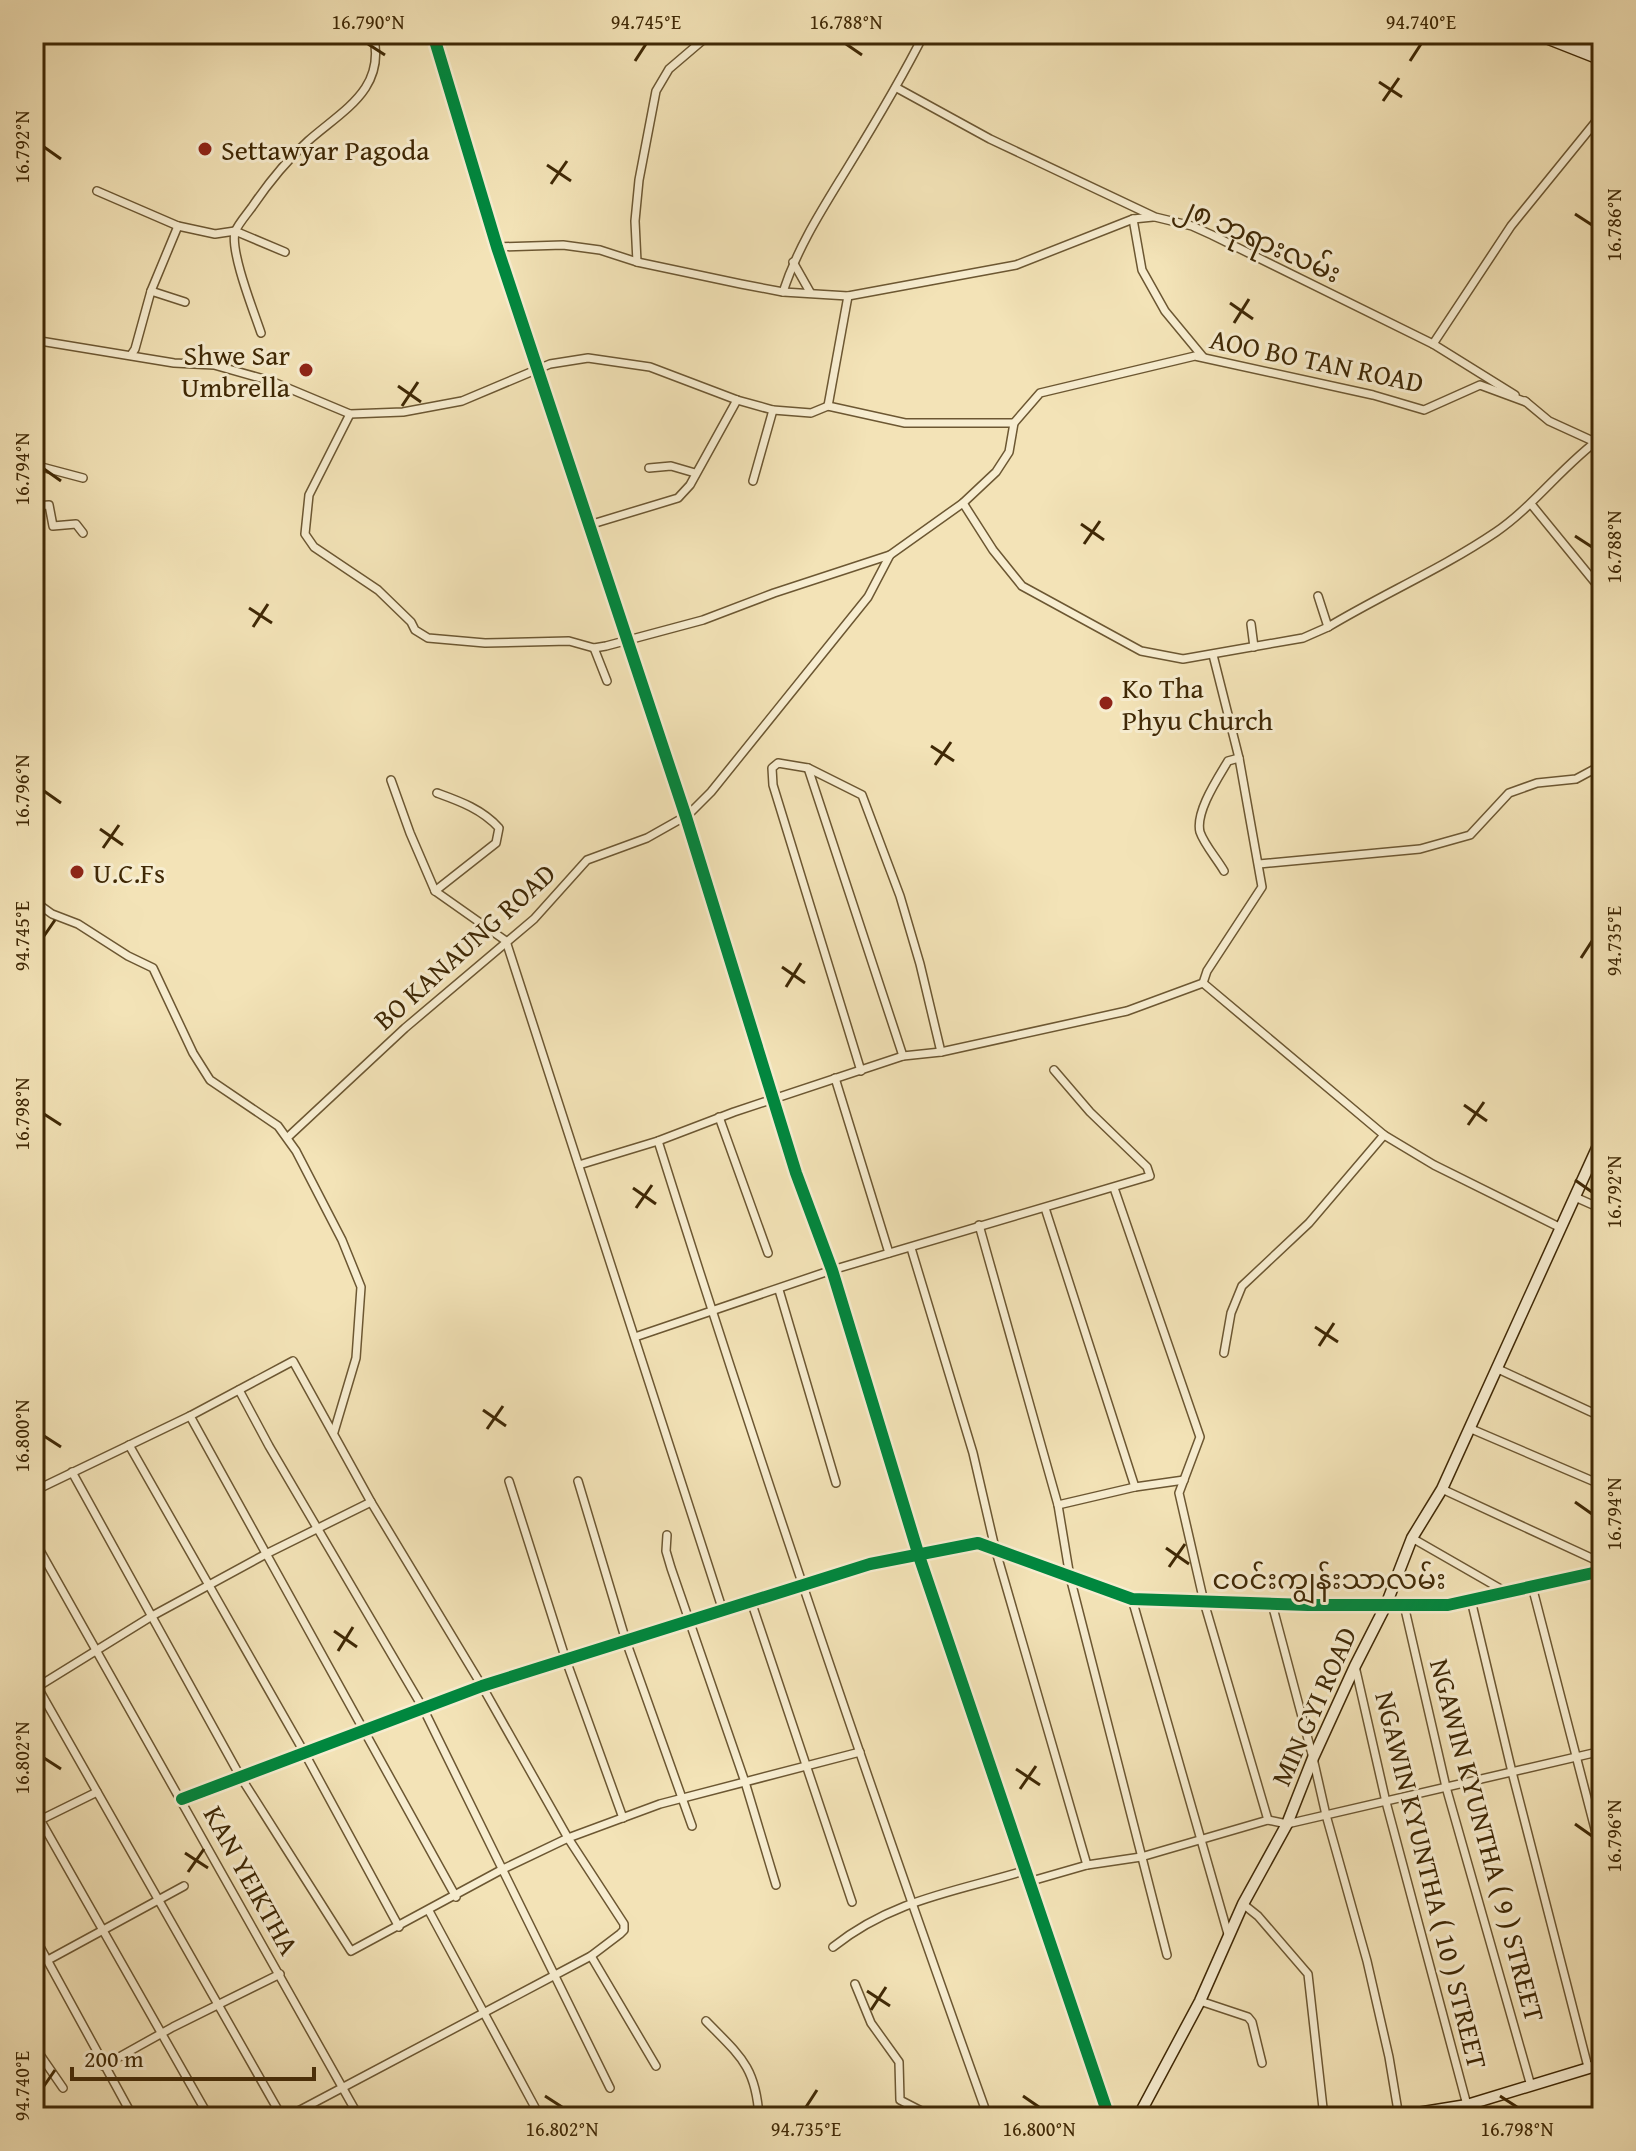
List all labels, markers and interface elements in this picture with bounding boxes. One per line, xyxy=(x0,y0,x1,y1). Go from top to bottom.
text: 16.790°N xyxy=(331,7,405,36)
text: 94.745°E xyxy=(611,7,681,36)
text: 16.788°N xyxy=(809,7,883,36)
text: 94.740°E xyxy=(1386,7,1456,36)
text: 16.792°N xyxy=(7,110,36,184)
place label: Settawyar Pagoda xyxy=(221,129,430,170)
marker: Settawyar Pagoda xyxy=(196,140,214,158)
street label: ၂၈ ဘုရားလမ်း xyxy=(1169,183,1348,295)
text: 16.786°N xyxy=(1599,188,1628,262)
street label: AOO BO TAN ROAD xyxy=(1206,317,1428,403)
place label: Shwe Sar Umbrella xyxy=(181,334,291,407)
marker: Shwe Sar Umbrella xyxy=(297,361,315,379)
text: 16.794°N xyxy=(7,432,36,506)
text: 16.788°N xyxy=(1599,510,1628,584)
place label: Ko Tha Phyu Church xyxy=(1122,667,1273,740)
marker: Ko Tha Phyu Church xyxy=(1097,694,1115,712)
text: 16.796°N xyxy=(7,754,36,828)
place label: U.C.Fs xyxy=(93,852,165,893)
street label: BO KANAUNG ROAD xyxy=(364,853,564,1039)
marker: U.C.Fs xyxy=(68,863,86,881)
text: 94.745°E xyxy=(7,901,36,971)
text: 94.735°E xyxy=(1599,906,1628,976)
text: 16.798°N xyxy=(7,1077,36,1151)
text: 16.792°N xyxy=(1599,1155,1628,1229)
text: 16.800°N xyxy=(7,1399,36,1473)
text: 16.794°N xyxy=(1599,1477,1628,1551)
street label: ငဝင်းကျွန်းသာလမ်း xyxy=(1212,1558,1446,1604)
street label: MIN GYI ROAD xyxy=(1260,1620,1366,1792)
street label: NGAWIN KYUNTHA ( 9 ) STREET xyxy=(1420,1654,1556,2026)
street label: NGAWIN KYUNTHA ( 10 ) STREET xyxy=(1365,1687,1499,2073)
text: 16.802°N xyxy=(7,1721,36,1795)
street label: KAN YEIKTHA xyxy=(194,1798,310,1962)
text: 16.796°N xyxy=(1599,1799,1628,1873)
scale bar xyxy=(72,2031,314,2081)
text: 200 m xyxy=(84,2041,144,2076)
text: 94.740°E xyxy=(7,2051,36,2121)
text: 16.802°N xyxy=(525,2114,599,2143)
text: 94.735°E xyxy=(771,2114,841,2143)
text: 16.800°N xyxy=(1002,2114,1076,2143)
text: 16.798°N xyxy=(1480,2114,1554,2143)

